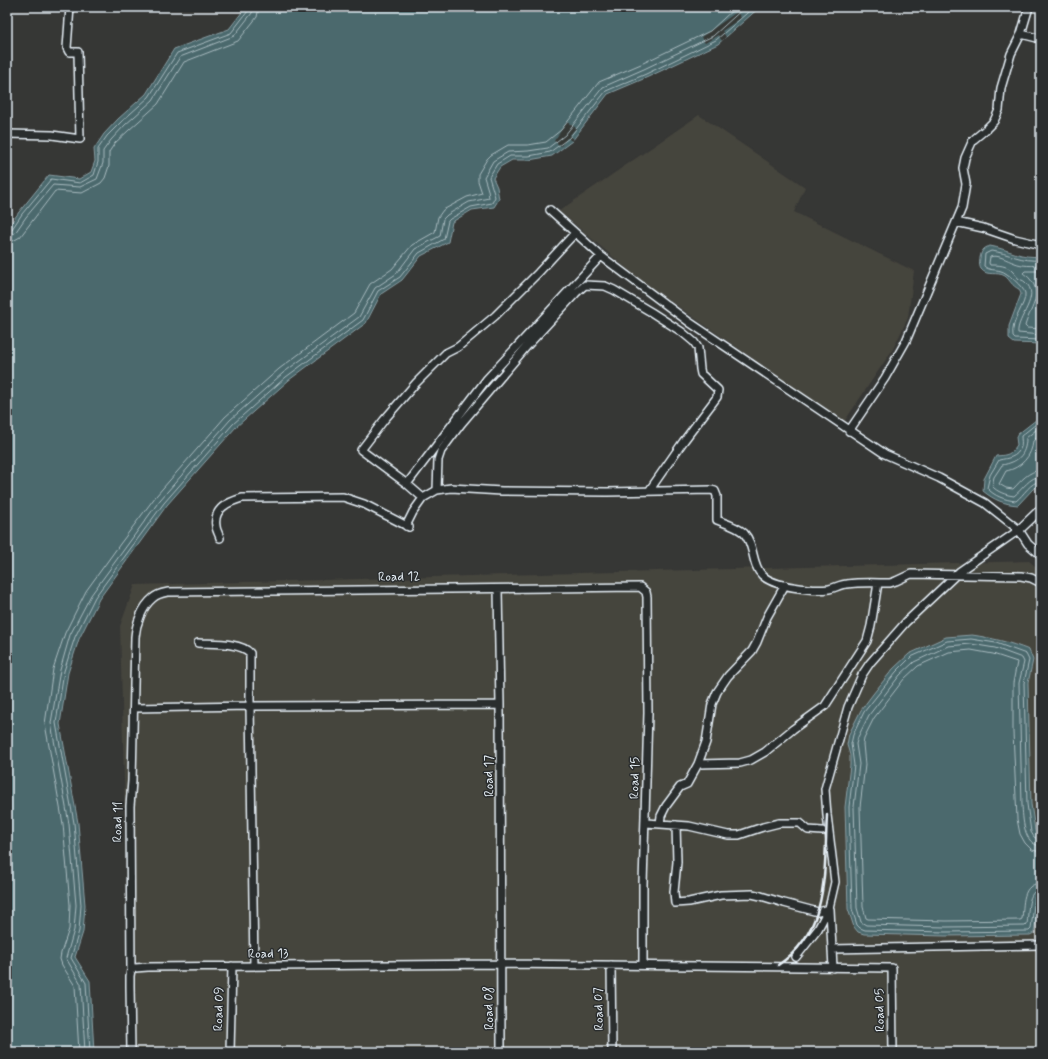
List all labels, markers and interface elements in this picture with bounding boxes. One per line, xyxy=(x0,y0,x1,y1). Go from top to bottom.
street label: Road 12 xyxy=(378,568,420,586)
street label: Road 17 xyxy=(481,755,498,797)
street label: Road 15 xyxy=(626,757,644,799)
street label: Road 11 xyxy=(109,801,127,843)
street label: Road 13 xyxy=(247,945,289,963)
street label: Road 08 xyxy=(481,986,498,1030)
street label: Road 09 xyxy=(210,987,228,1031)
street label: Road 07 xyxy=(590,987,608,1031)
street label: Road 05 xyxy=(871,988,889,1032)

